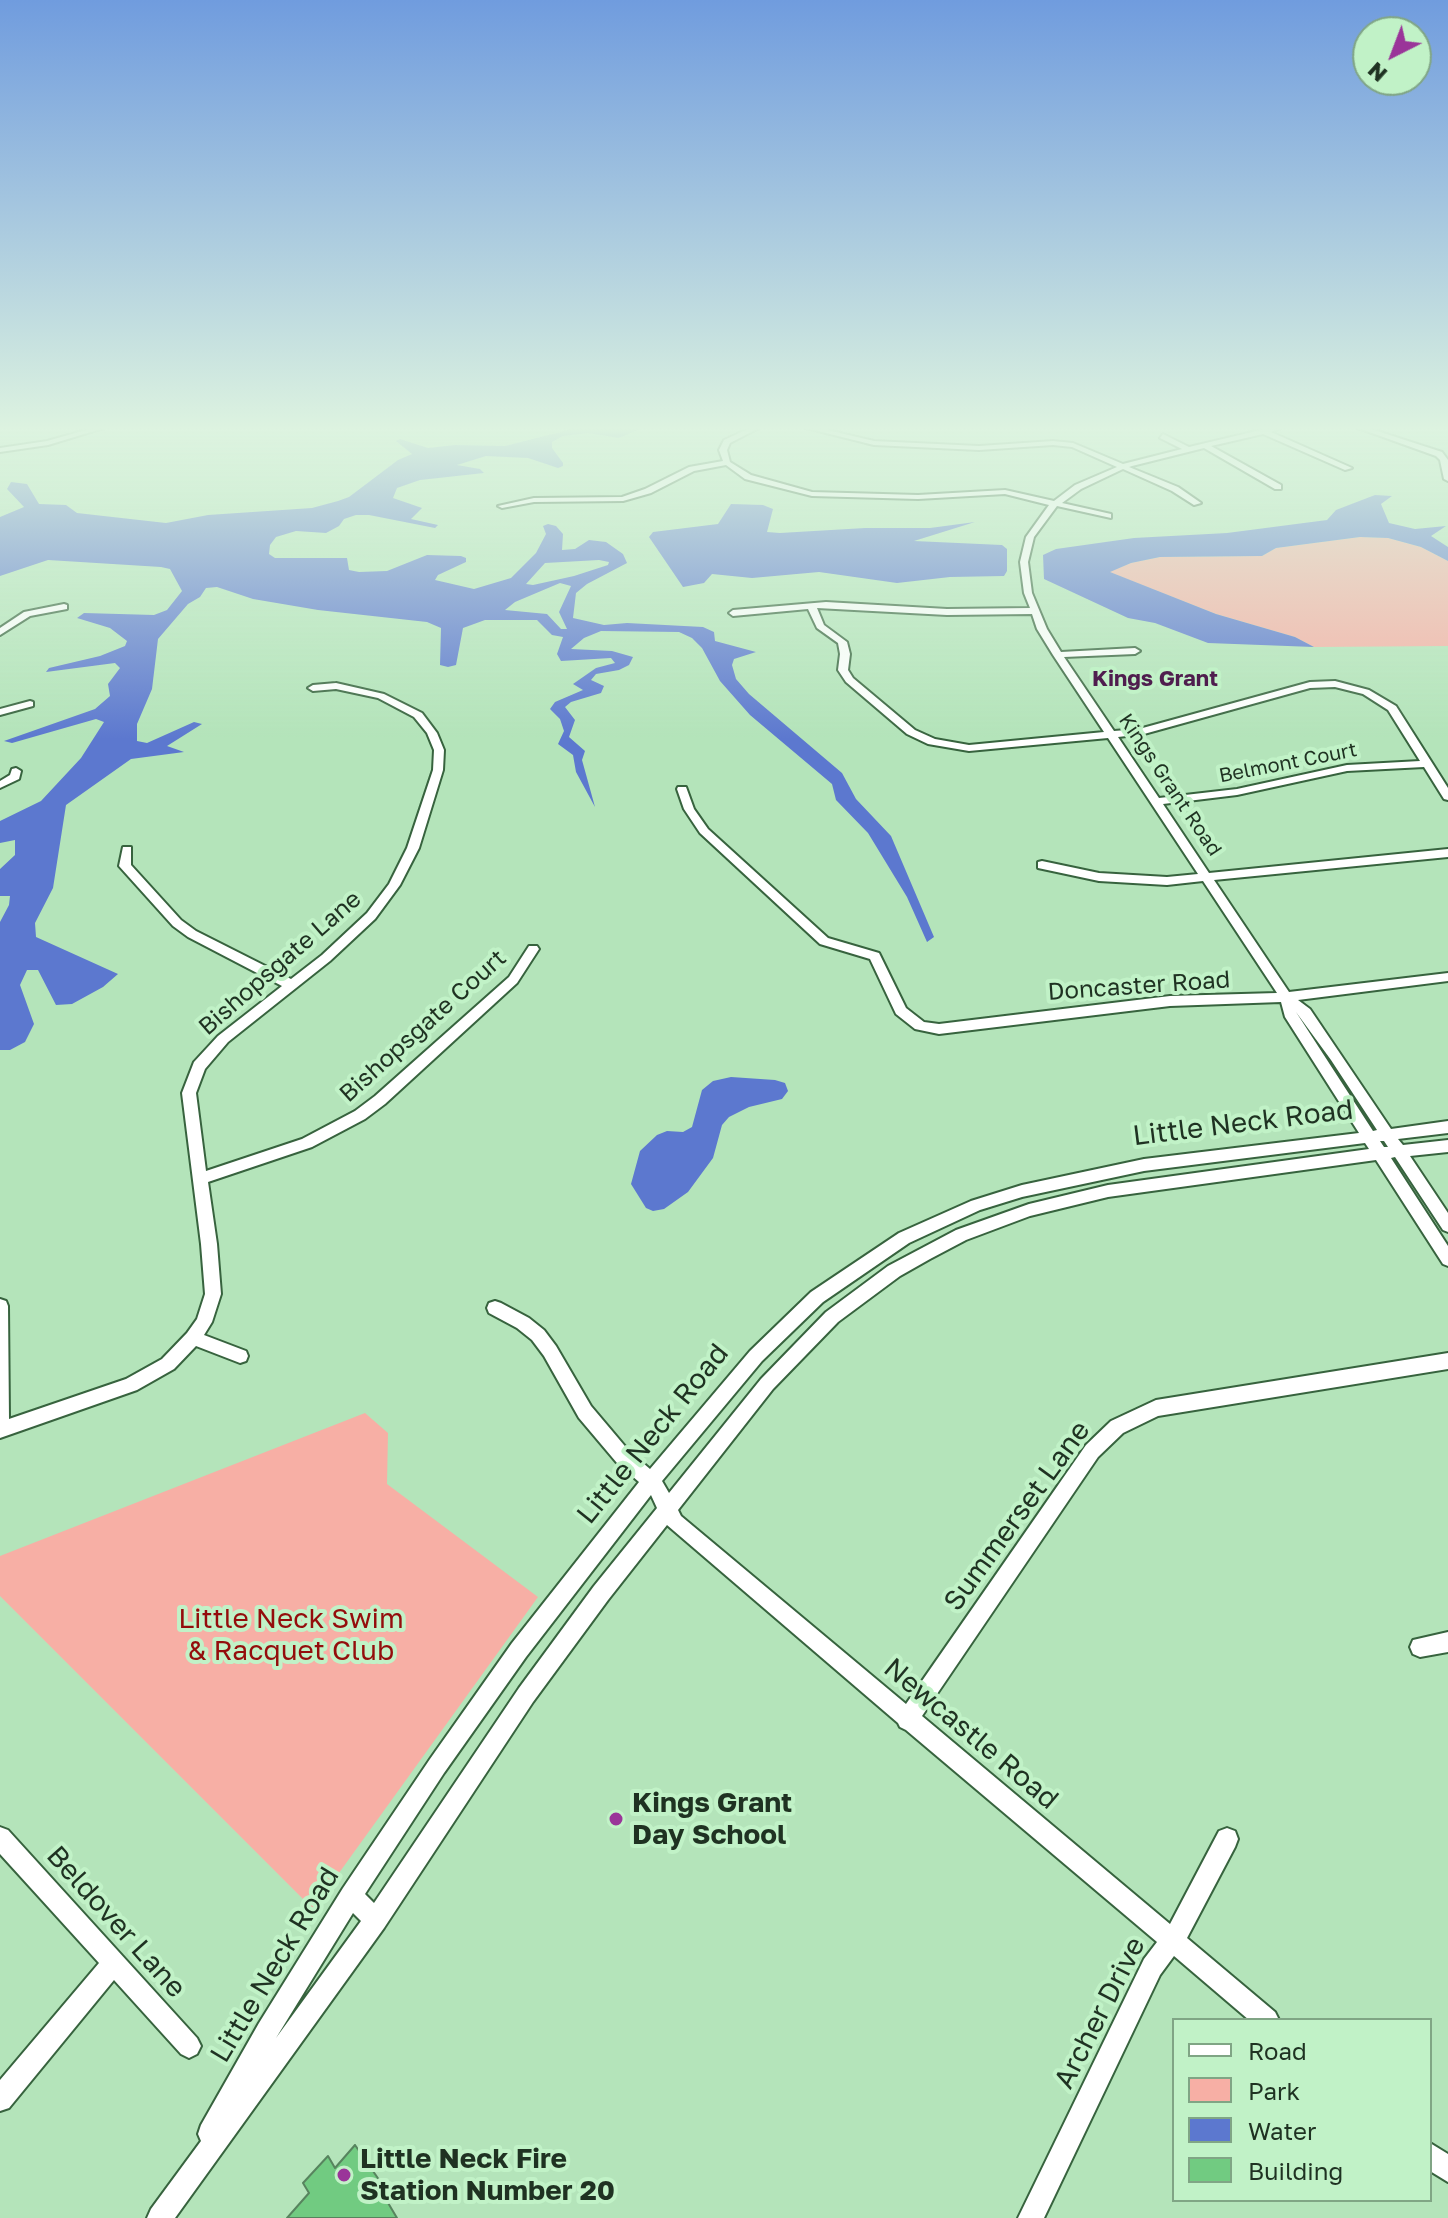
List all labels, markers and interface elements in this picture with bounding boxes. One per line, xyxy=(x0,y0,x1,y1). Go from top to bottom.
north arrow xyxy=(1352,16,1432,96)
text: N xyxy=(1362,57,1392,88)
district label: Kings Grant xyxy=(1092,666,1218,692)
street label: Kings Grant Road xyxy=(1114,709,1226,861)
street label: Belmont Court xyxy=(1217,738,1359,788)
street label: Bishopsgate Lane xyxy=(193,885,367,1041)
street label: Bishopsgate Court xyxy=(334,944,512,1108)
street label: Doncaster Road xyxy=(1047,965,1231,1007)
street label: Little Neck Road xyxy=(1131,1093,1355,1153)
street label: Little Neck Road xyxy=(570,1337,736,1531)
street label: Summerset Lane xyxy=(937,1415,1097,1617)
park label: Little Neck Swim & Racquet Club xyxy=(178,1602,404,1668)
street label: Newcastle Road xyxy=(877,1651,1065,1817)
place label: Kings Grant Day School xyxy=(632,1786,792,1852)
marker: Kings Grant Day School xyxy=(607,1810,625,1828)
street label: Beldover Lane xyxy=(39,1839,193,2005)
street label: Little Neck Road xyxy=(204,1861,346,2069)
street label: Archer Drive xyxy=(1047,1932,1153,2094)
legend xyxy=(1172,2018,1432,2202)
text: Road xyxy=(1248,2036,1307,2065)
text: Park xyxy=(1248,2076,1300,2105)
text: Water xyxy=(1248,2116,1316,2145)
place label: Little Neck Fire Station Number 20 xyxy=(360,2142,615,2208)
text: Building xyxy=(1248,2156,1343,2185)
marker: Little Neck Fire Station Number 20 xyxy=(335,2166,353,2184)

